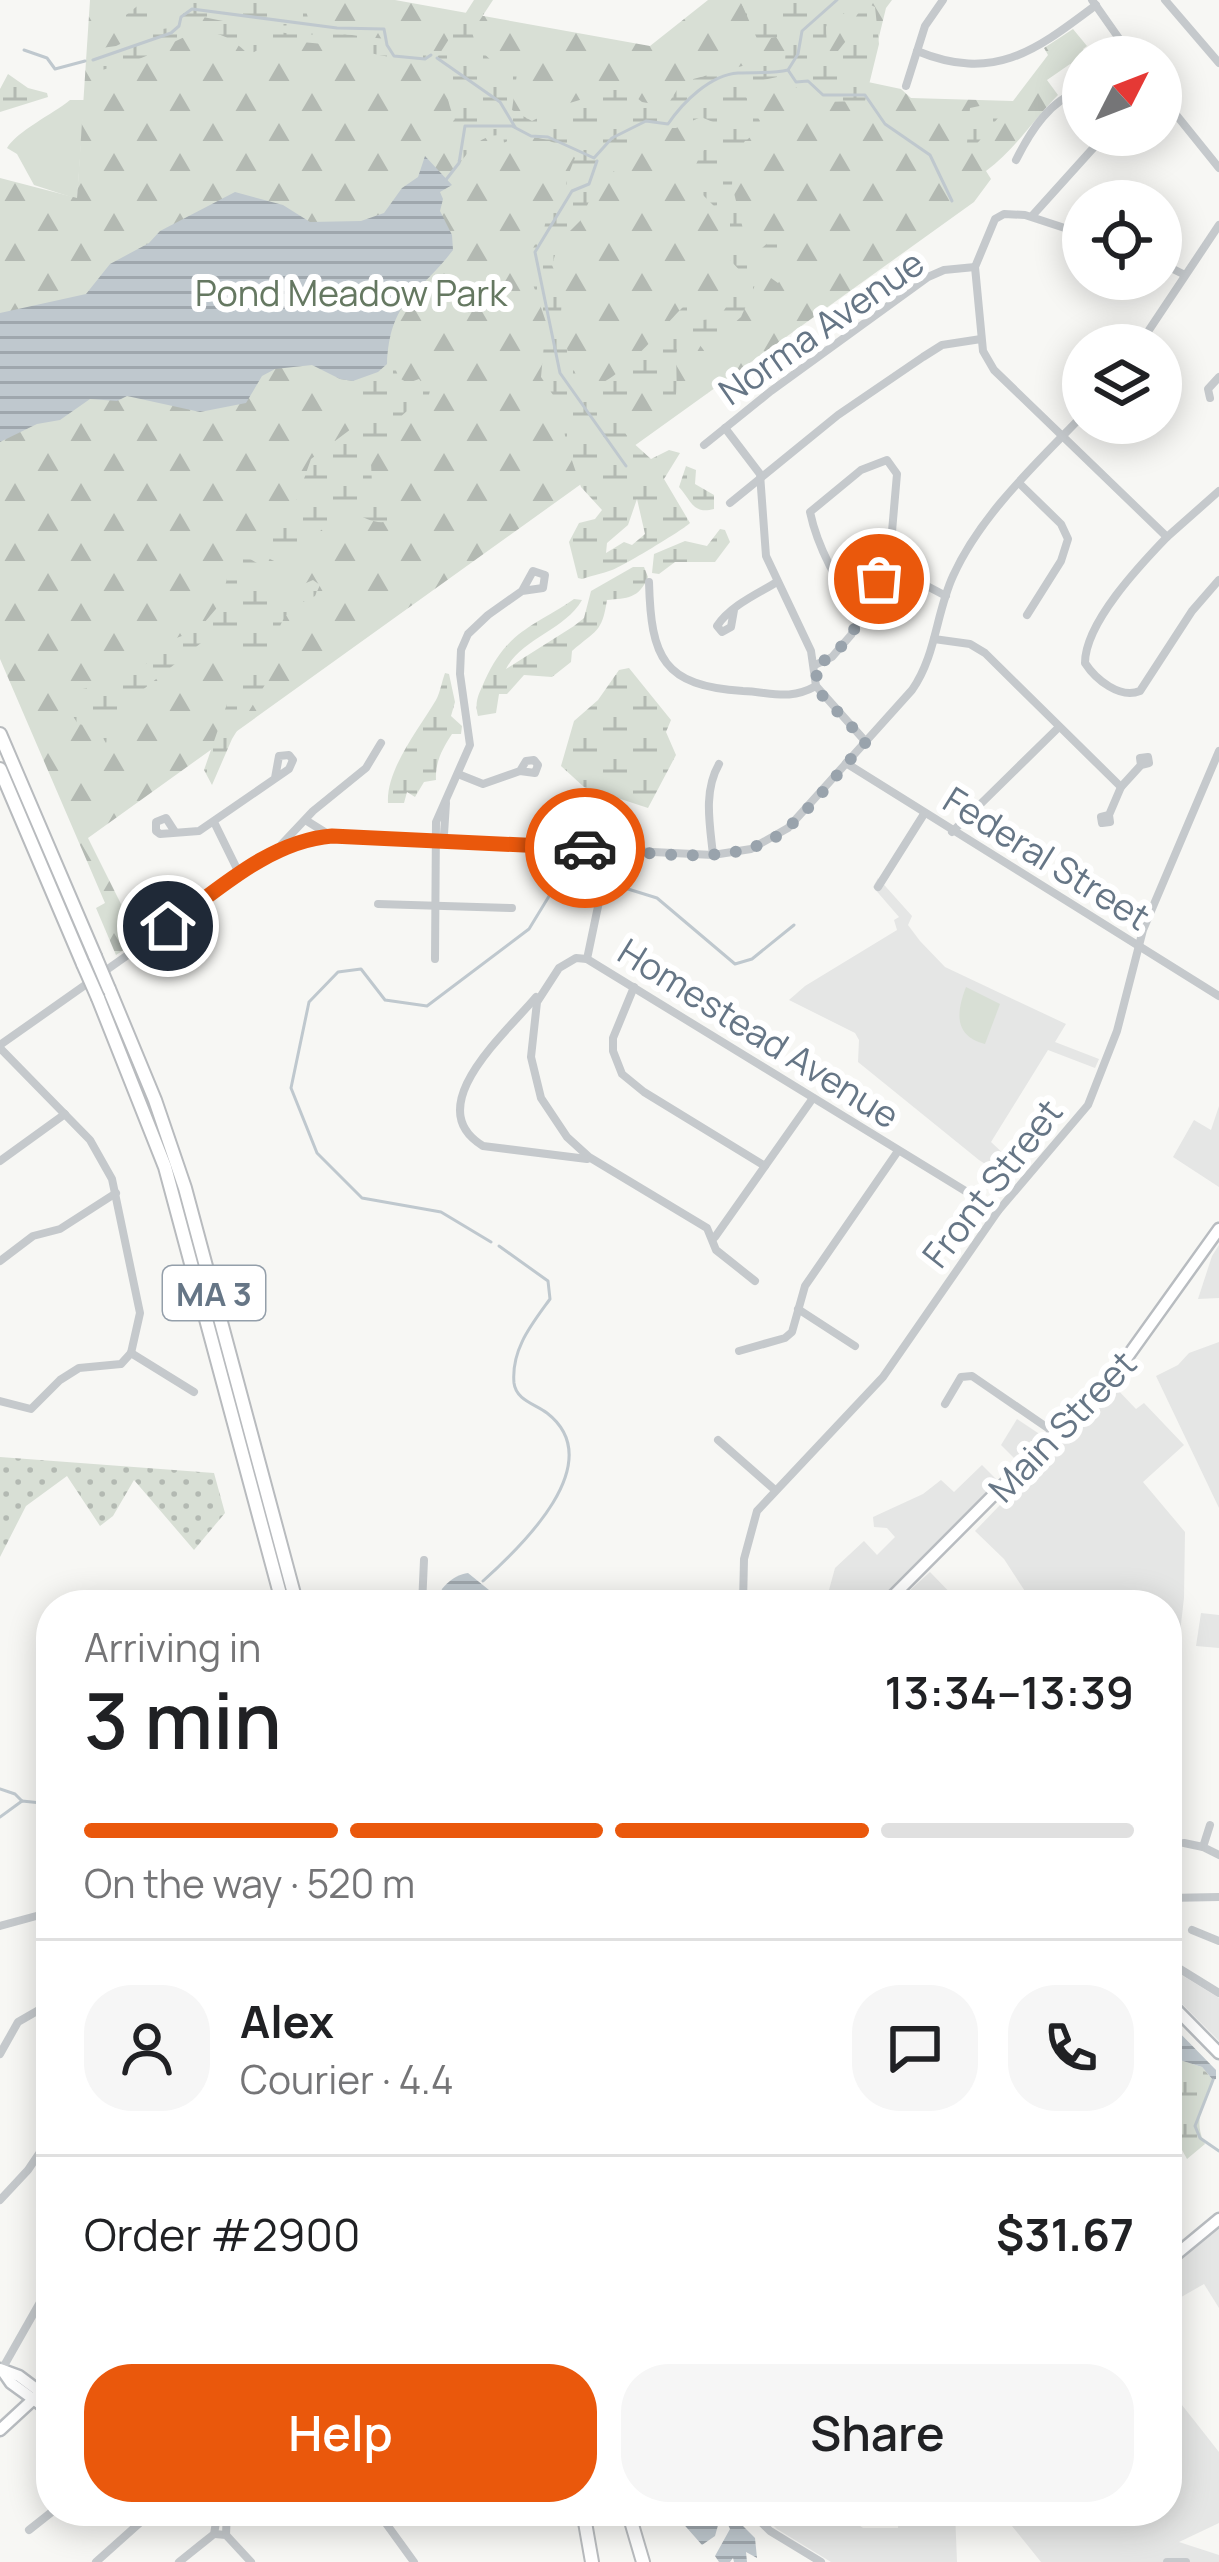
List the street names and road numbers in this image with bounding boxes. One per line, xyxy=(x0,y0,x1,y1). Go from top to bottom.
street label: Norma Avenue xyxy=(709,238,933,416)
street label: Federal Street xyxy=(935,775,1159,941)
street label: Homestead Avenue xyxy=(609,927,909,1139)
street label: Front Street xyxy=(911,1089,1073,1277)
road number: MA 3 xyxy=(163,1266,265,1320)
street label: Main Street xyxy=(977,1340,1147,1512)

